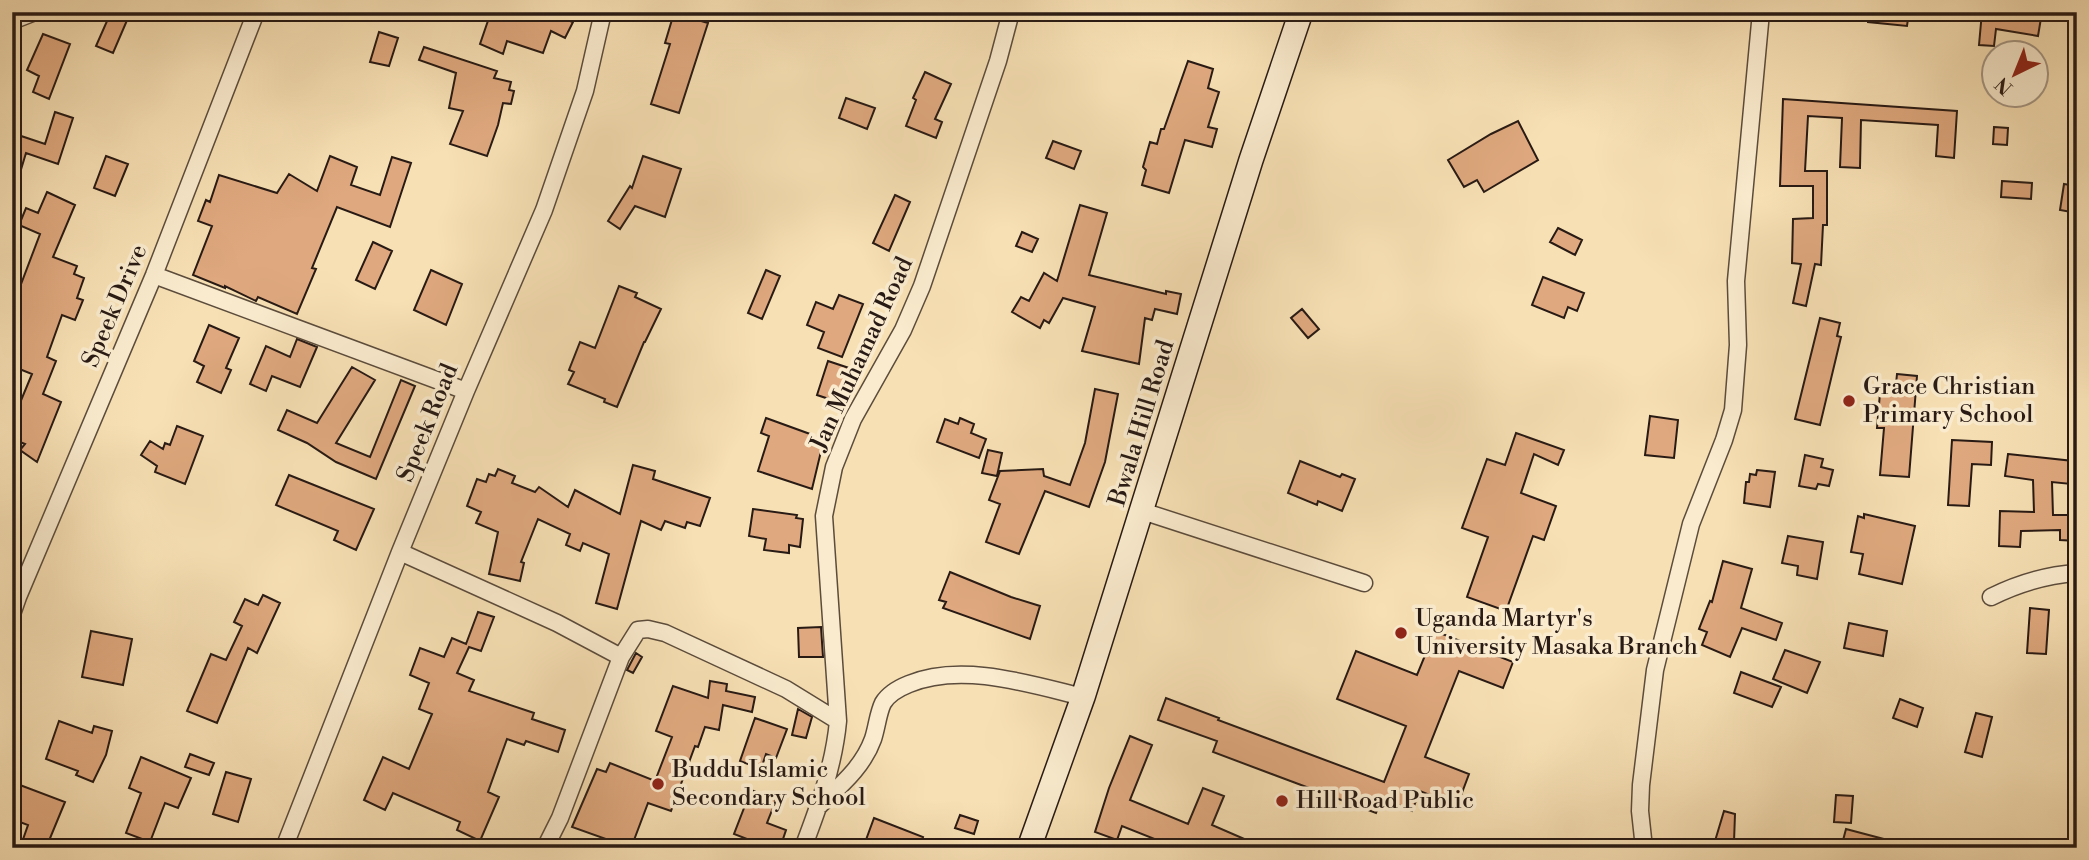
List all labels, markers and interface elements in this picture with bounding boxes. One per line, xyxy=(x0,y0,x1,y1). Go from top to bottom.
north arrow xyxy=(1980,38,2050,108)
text: N xyxy=(1990,72,2018,100)
street label: Speek Drive xyxy=(76,240,154,372)
street label: Jan Muhamad Road xyxy=(804,252,920,457)
street label: Bwala Hill Road xyxy=(1102,336,1182,511)
street label: Speek Road xyxy=(391,359,465,487)
place label: Grace Christian Primary School xyxy=(1863,372,2035,430)
marker: Grace Christian Primary School xyxy=(1841,393,1857,409)
place label: Uganda Martyr's University Masaka Branch xyxy=(1415,604,1698,662)
marker: Uganda Martyr's University Masaka Branch xyxy=(1393,625,1409,641)
place label: Buddu Islamic Secondary School xyxy=(671,755,866,813)
marker: Buddu Islamic Secondary School xyxy=(650,776,666,792)
place label: Hill Road Public xyxy=(1296,786,1474,816)
marker: Hill Road Public xyxy=(1274,793,1290,809)

